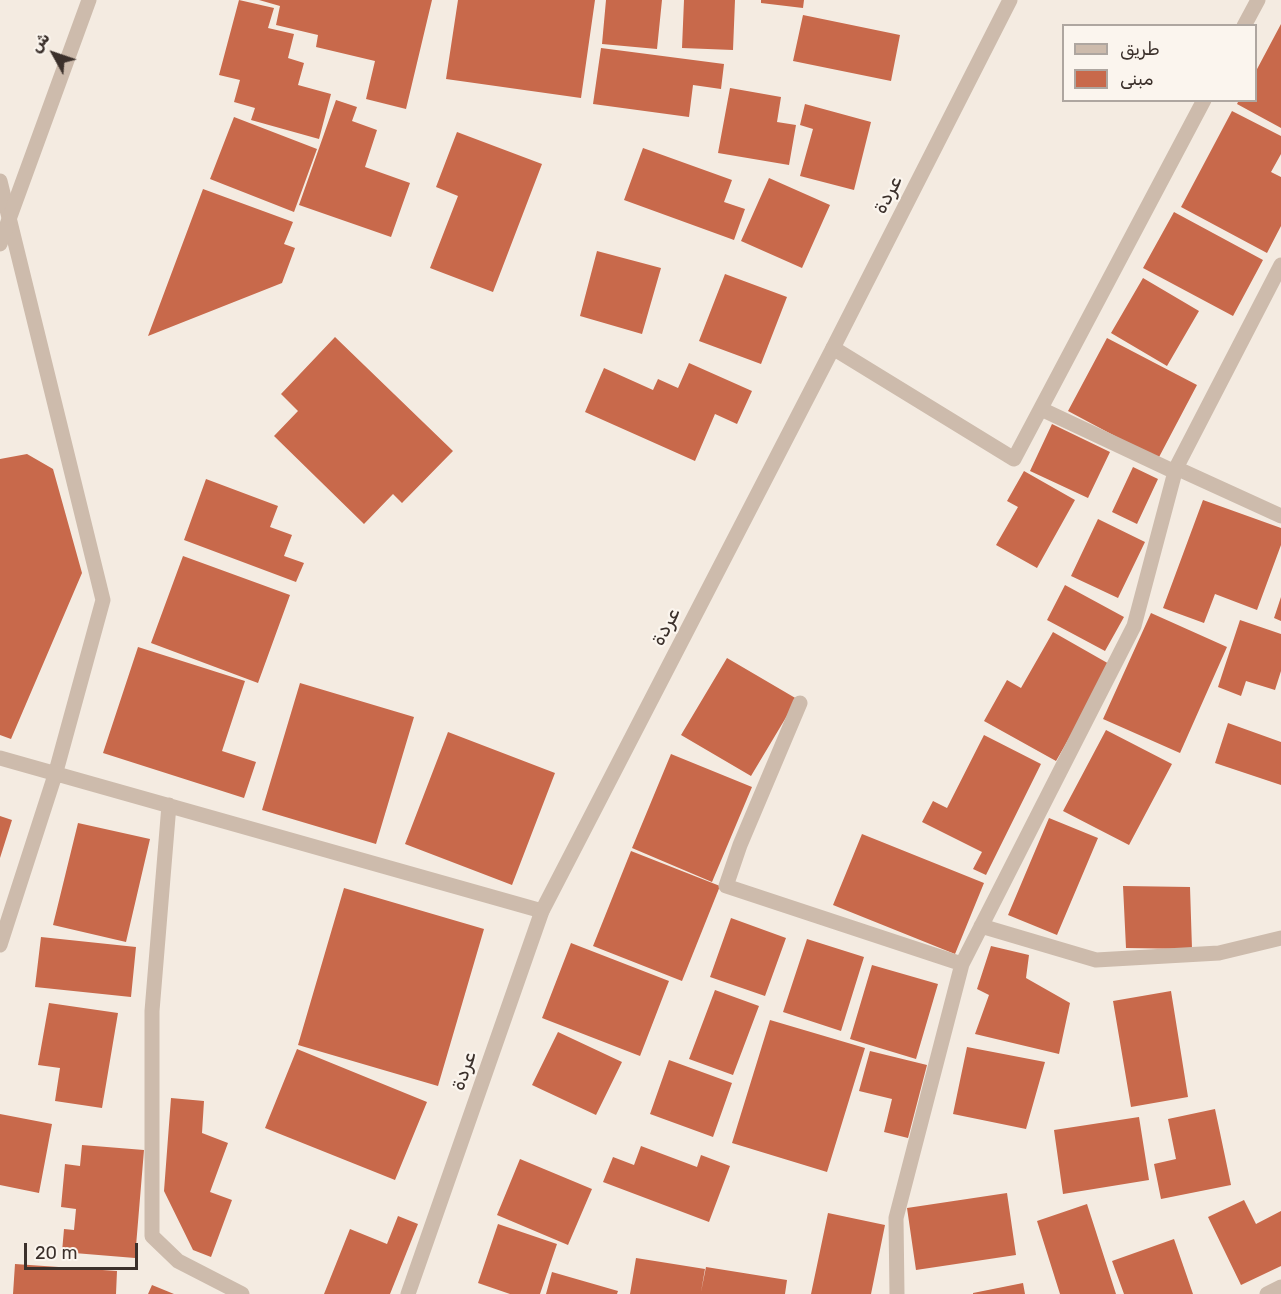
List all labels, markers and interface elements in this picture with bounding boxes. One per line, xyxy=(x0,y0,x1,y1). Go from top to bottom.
north arrow xyxy=(24,24,84,84)
legend xyxy=(1062,24,1257,102)
text: ش xyxy=(26,28,54,56)
text: طريق xyxy=(1120,38,1160,60)
text: مبنى xyxy=(1120,68,1154,90)
street label: عردة xyxy=(868,172,908,218)
street label: عردة xyxy=(646,604,686,650)
street label: عردة xyxy=(446,1048,482,1094)
scale bar xyxy=(27,1231,141,1269)
text: 20 m xyxy=(35,1242,77,1264)

